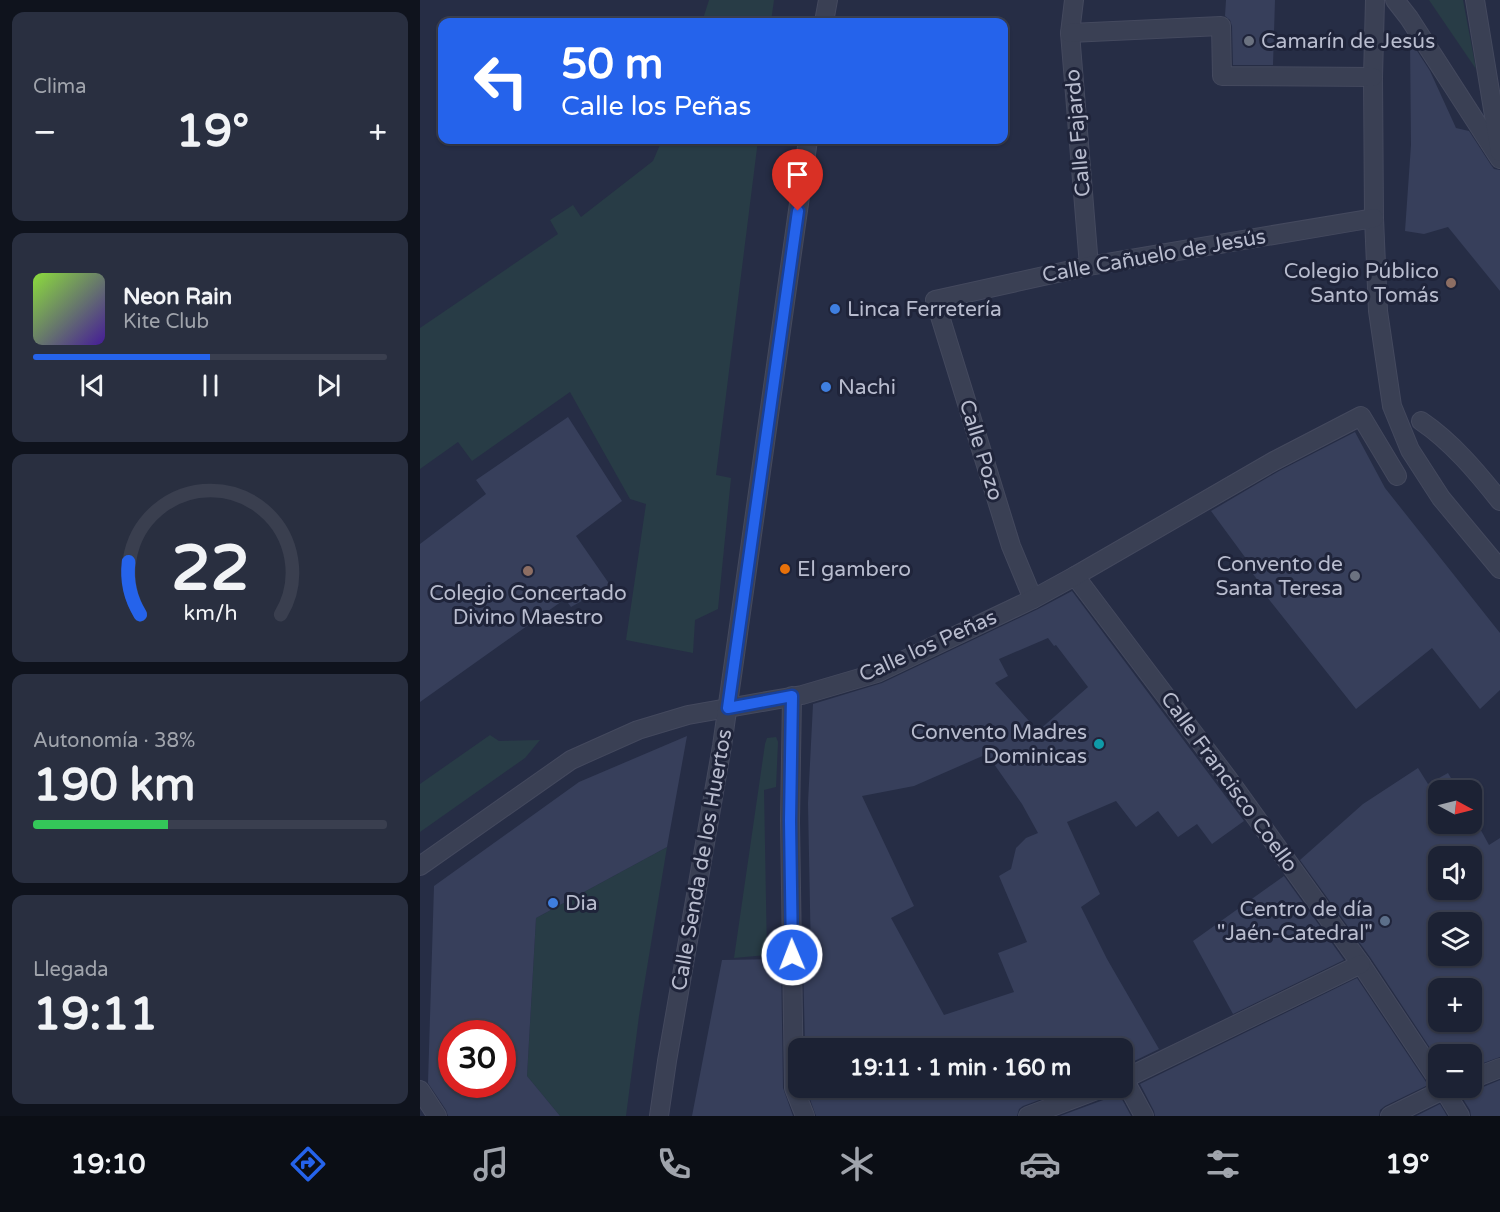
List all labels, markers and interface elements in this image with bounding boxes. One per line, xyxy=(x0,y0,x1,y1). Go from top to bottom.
place label: Camarín de Jesús xyxy=(1261,29,1435,54)
marker: Camarín de Jesús xyxy=(1242,34,1256,48)
text: 50 m xyxy=(561,39,663,90)
icon: left xyxy=(462,42,540,120)
street label: Calle Fajardo xyxy=(1060,68,1096,198)
text: Clima xyxy=(33,75,86,99)
text: Calle los Peñas xyxy=(561,90,751,123)
text: 19° xyxy=(176,105,249,159)
text: − xyxy=(33,113,57,152)
text: + xyxy=(368,113,387,152)
pin xyxy=(772,149,823,211)
icon: arrive xyxy=(781,158,814,191)
street label: Calle Cañuelo de Jesús xyxy=(1040,224,1268,288)
place label: Colegio Público Santo Tomás xyxy=(1284,259,1439,308)
marker: Colegio Público Santo Tomás xyxy=(1444,276,1458,290)
text: Neon Rain xyxy=(123,284,232,310)
place label: Linca Ferretería xyxy=(847,297,1002,322)
marker: Linca Ferretería xyxy=(828,302,842,316)
text: Kite Club xyxy=(123,310,209,334)
icon: previous xyxy=(76,369,109,402)
icon: pause xyxy=(194,369,227,402)
icon: next xyxy=(312,369,345,402)
place label: Nachi xyxy=(838,375,896,400)
marker: Nachi xyxy=(819,380,833,394)
street label: Calle Pozo xyxy=(954,397,1008,503)
text: 22 xyxy=(171,532,249,607)
place label: Convento de Santa Teresa xyxy=(1216,552,1343,601)
place label: El gambero xyxy=(797,557,911,582)
marker: El gambero xyxy=(778,562,792,576)
marker: Colegio Concertado Divino Maestro xyxy=(521,564,535,578)
marker: Convento de Santa Teresa xyxy=(1348,569,1362,583)
place label: Colegio Concertado Divino Maestro xyxy=(429,581,627,630)
text: km/h xyxy=(183,600,237,626)
street label: Calle los Peñas xyxy=(855,604,1001,688)
street label: Calle Francisco Coello xyxy=(1155,687,1303,877)
place label: Convento Madres Dominicas xyxy=(911,720,1087,769)
street label: Calle Senda de los Huertos xyxy=(667,727,737,993)
text: Autonomía · 38% xyxy=(33,729,195,753)
marker: Convento Madres Dominicas xyxy=(1092,737,1106,751)
text: 190 km xyxy=(33,759,195,813)
north arrow xyxy=(1428,780,1482,834)
map controls xyxy=(1428,780,1482,1098)
button: sound xyxy=(1428,846,1482,900)
place label: Dia xyxy=(565,891,598,916)
marker: Dia xyxy=(546,896,560,910)
place label: Centro de día "Jaén-Catedral" xyxy=(1217,897,1373,946)
button: layers xyxy=(1428,912,1482,966)
marker: Centro de día "Jaén-Catedral" xyxy=(1378,914,1392,928)
position arrow xyxy=(760,923,824,987)
text: Llegada xyxy=(33,958,109,982)
button: + xyxy=(1428,978,1482,1032)
text: 19:11 xyxy=(33,988,158,1042)
speed limit sign: 30 xyxy=(438,1020,516,1098)
button: − xyxy=(1428,1044,1482,1098)
text: 19:11 · 1 min · 160 m xyxy=(850,1055,1071,1081)
icon: directions xyxy=(287,1143,329,1185)
icon: music xyxy=(470,1143,512,1185)
icon: phone xyxy=(653,1143,695,1185)
icon: climate xyxy=(836,1143,878,1185)
icon: car xyxy=(1019,1143,1061,1185)
icon: filters xyxy=(1202,1143,1244,1185)
text: 19:10 xyxy=(71,1148,145,1181)
text: 19° xyxy=(1385,1148,1429,1181)

